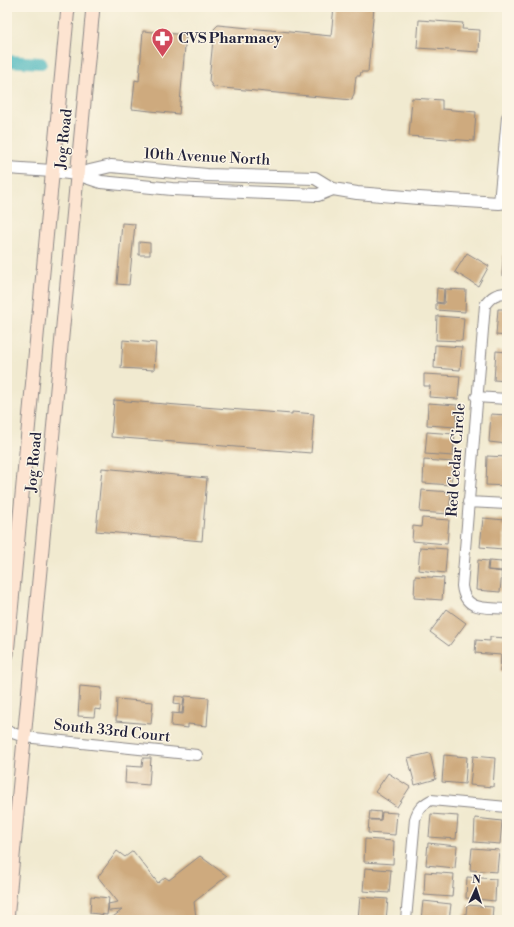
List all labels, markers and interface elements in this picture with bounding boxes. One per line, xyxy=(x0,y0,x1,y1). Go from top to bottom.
pharmacy icon: CVS Pharmacy xyxy=(149,25,175,58)
place label: CVS Pharmacy xyxy=(178,29,282,48)
street label: Jog Road xyxy=(51,107,77,171)
street label: 10th Avenue North xyxy=(143,144,271,170)
street label: Red Cedar Circle xyxy=(443,402,469,518)
street label: Jog Road xyxy=(22,431,46,494)
street label: South 33rd Court xyxy=(53,715,172,747)
north arrow xyxy=(456,869,496,909)
text: N xyxy=(472,873,481,887)

